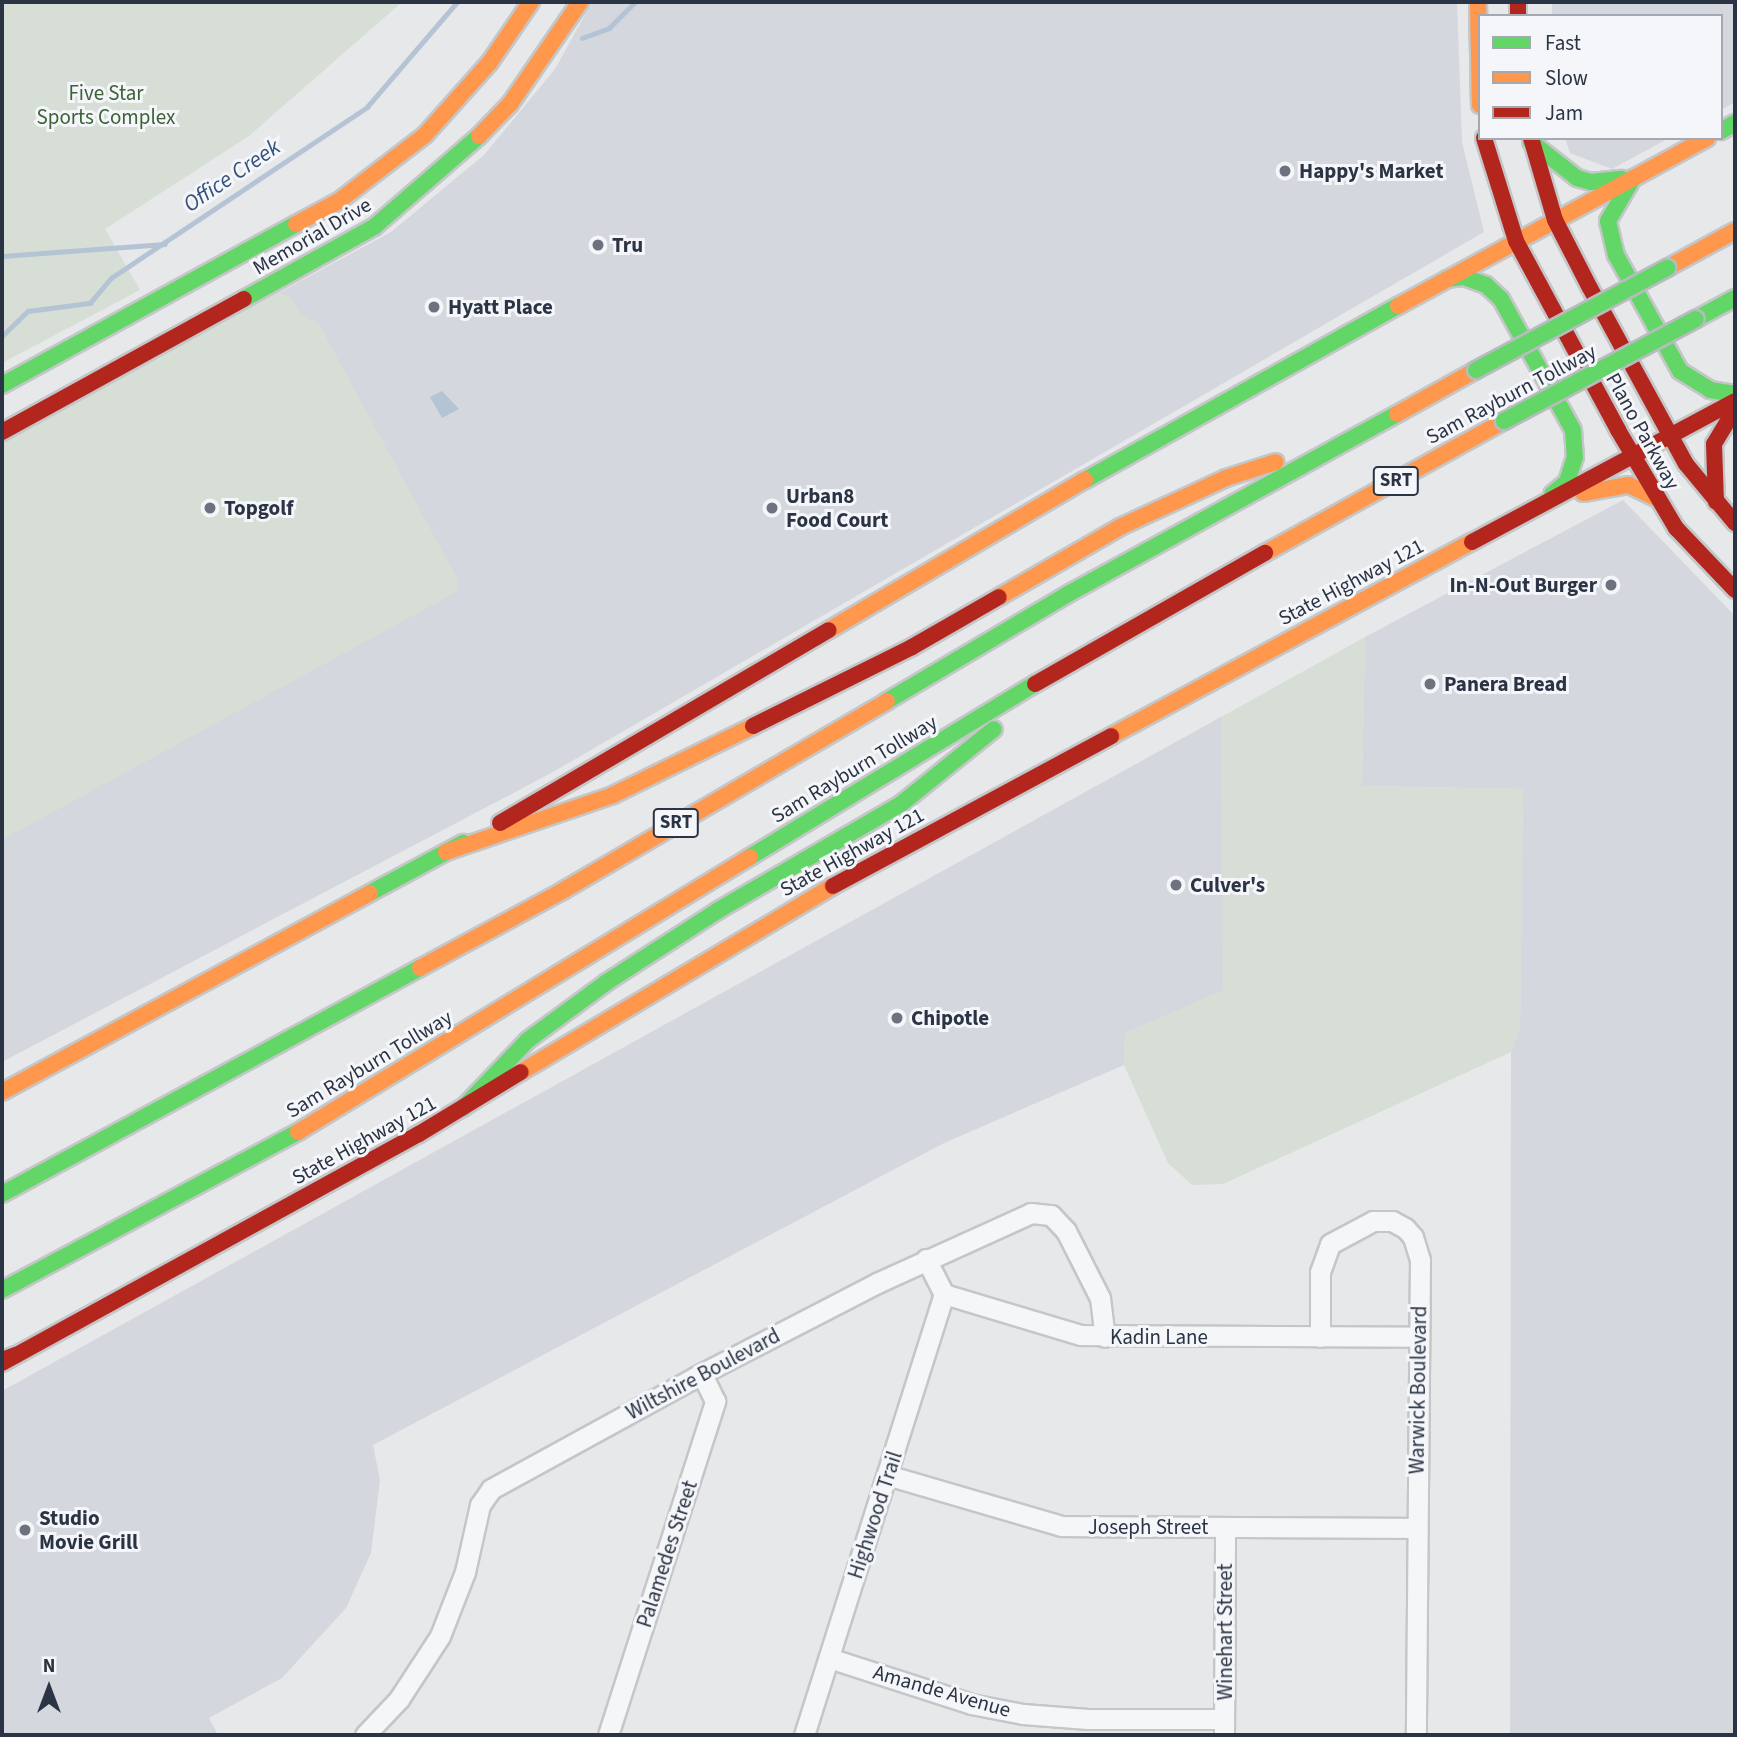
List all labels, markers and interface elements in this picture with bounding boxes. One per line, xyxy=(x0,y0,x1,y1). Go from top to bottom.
legend xyxy=(1478,14,1723,140)
text: Fast xyxy=(1545,28,1581,58)
text: Slow xyxy=(1545,63,1588,93)
park label: Five Star Sports Complex xyxy=(37,80,175,130)
text: Jam xyxy=(1545,98,1583,128)
water label: Office Creek xyxy=(178,133,286,219)
place label: Happy's Market xyxy=(1299,158,1443,184)
marker: Happy's Market xyxy=(1277,163,1293,179)
street label: Memorial Drive xyxy=(248,192,376,280)
place label: Tru xyxy=(612,232,643,258)
marker: Tru xyxy=(590,237,606,253)
place label: Hyatt Place xyxy=(448,294,553,320)
marker: Hyatt Place xyxy=(426,299,442,315)
street label: Sam Rayburn Tollway xyxy=(1422,339,1600,449)
street label: Plano Parkway xyxy=(1601,368,1685,494)
road number: SRT xyxy=(1372,466,1420,496)
place label: Urban8 Food Court xyxy=(786,483,888,533)
place label: Topgolf xyxy=(224,495,293,521)
marker: Topgolf xyxy=(202,500,218,516)
marker: Urban8 Food Court xyxy=(764,500,780,516)
street label: State Highway 121 xyxy=(1274,533,1428,631)
place label: In-N-Out Burger xyxy=(1449,572,1597,598)
marker: In-N-Out Burger xyxy=(1603,577,1619,593)
place label: Panera Bread xyxy=(1444,671,1567,697)
marker: Panera Bread xyxy=(1422,676,1438,692)
street label: Sam Rayburn Tollway xyxy=(767,710,941,828)
street label: State Highway 121 xyxy=(776,802,928,902)
road number: SRT xyxy=(652,808,700,838)
place label: Culver's xyxy=(1190,872,1265,898)
marker: Culver's xyxy=(1168,877,1184,893)
street label: Sam Rayburn Tollway xyxy=(282,1005,456,1123)
place label: Chipotle xyxy=(911,1005,989,1031)
marker: Chipotle xyxy=(889,1010,905,1026)
street label: State Highway 121 xyxy=(288,1090,440,1190)
street label: Warwick Boulevard xyxy=(1404,1305,1432,1475)
street label: Wiltshire Boulevard xyxy=(622,1323,784,1425)
street label: Kadin Lane xyxy=(1110,1324,1208,1350)
street label: Highwood Trail xyxy=(843,1448,907,1582)
street label: Palamedes Street xyxy=(631,1477,703,1631)
place label: Studio Movie Grill xyxy=(39,1505,138,1555)
street label: Joseph Street xyxy=(1088,1514,1208,1540)
marker: Studio Movie Grill xyxy=(17,1522,33,1538)
street label: Winehart Street xyxy=(1212,1564,1238,1700)
north arrow xyxy=(14,1653,84,1723)
text: N xyxy=(43,1653,55,1680)
street label: Amande Avenue xyxy=(870,1659,1014,1723)

